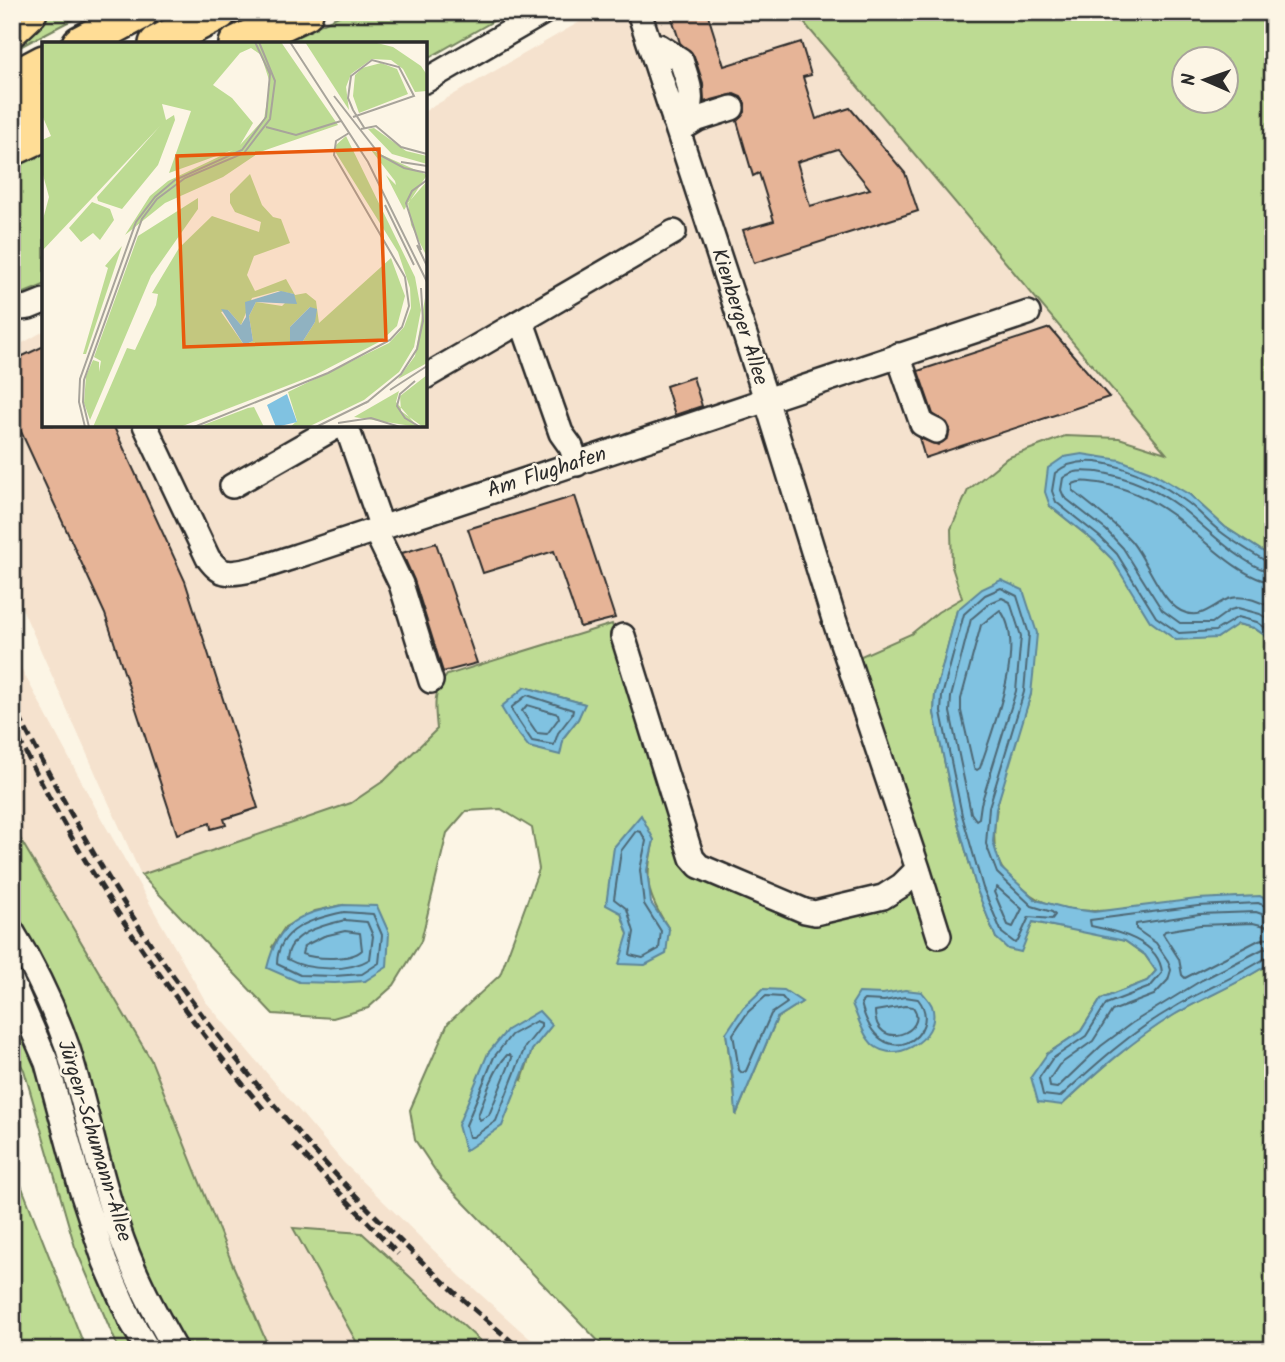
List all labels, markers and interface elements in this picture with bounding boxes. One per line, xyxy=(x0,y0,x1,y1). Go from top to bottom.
inset map xyxy=(42,42,427,427)
north arrow xyxy=(1170,46,1240,116)
text: N xyxy=(1175,73,1205,86)
street label: Kienberger Allee xyxy=(701,244,777,390)
street label: Am Flughafen xyxy=(483,438,611,508)
street label: Jürgen-Schumann-Allee xyxy=(48,1036,141,1247)

